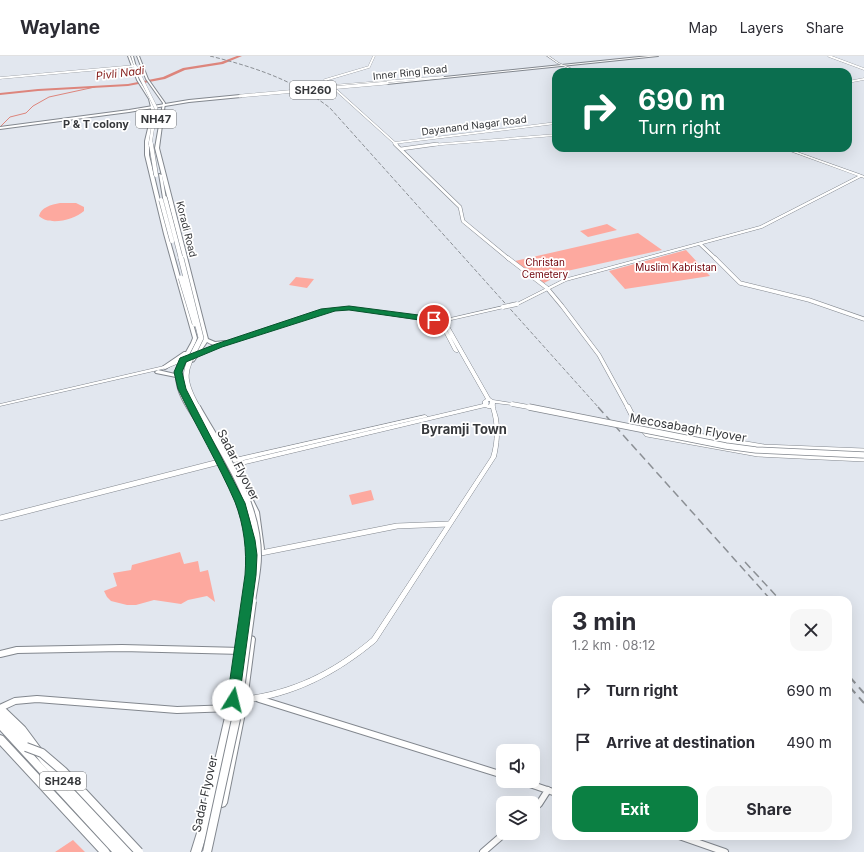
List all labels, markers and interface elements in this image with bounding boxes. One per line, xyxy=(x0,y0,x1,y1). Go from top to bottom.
text: Waylane xyxy=(20,16,100,39)
text: Map xyxy=(689,19,718,36)
text: Layers xyxy=(740,19,784,36)
text: Share xyxy=(806,19,844,36)
street label: Inner Ring Road xyxy=(372,62,448,82)
water label: Pivli Nadi xyxy=(95,63,145,83)
road number: SH260 xyxy=(290,81,336,99)
text: 690 m xyxy=(638,83,725,117)
icon: right xyxy=(572,84,624,136)
road number: NH47 xyxy=(136,110,176,128)
street label: Dayanand Nagar Road xyxy=(421,113,527,137)
district label: P & T colony xyxy=(63,117,129,131)
text: Turn right xyxy=(638,117,721,138)
street label: Koradi Road xyxy=(174,200,200,258)
park label: Christan Cemetery xyxy=(522,256,569,280)
park label: Muslim Kabristan xyxy=(635,261,717,273)
pin xyxy=(417,303,451,337)
icon: arrive xyxy=(423,309,445,331)
street label: Mecosabagh Flyover xyxy=(628,410,748,445)
district label: Byramji Town xyxy=(421,421,507,437)
street label: Sadar Flyover xyxy=(214,427,263,503)
text: 3 min xyxy=(572,607,637,636)
button: close xyxy=(790,609,832,651)
text: 1.2 km · 08:12 xyxy=(572,637,655,653)
position arrow xyxy=(212,679,254,721)
icon: right xyxy=(572,679,594,701)
text: Turn right xyxy=(606,681,678,700)
text: 690 m xyxy=(787,681,832,700)
icon: arrive xyxy=(572,731,594,753)
text: Arrive at destination xyxy=(606,733,755,752)
text: 490 m xyxy=(786,733,832,752)
map controls xyxy=(496,744,540,840)
button: sound xyxy=(496,744,540,788)
street label: Sadar Flyover xyxy=(188,754,221,834)
road number: SH248 xyxy=(40,772,86,790)
button: Exit xyxy=(572,786,698,832)
button: Share xyxy=(706,786,832,832)
button: layers xyxy=(496,796,540,840)

